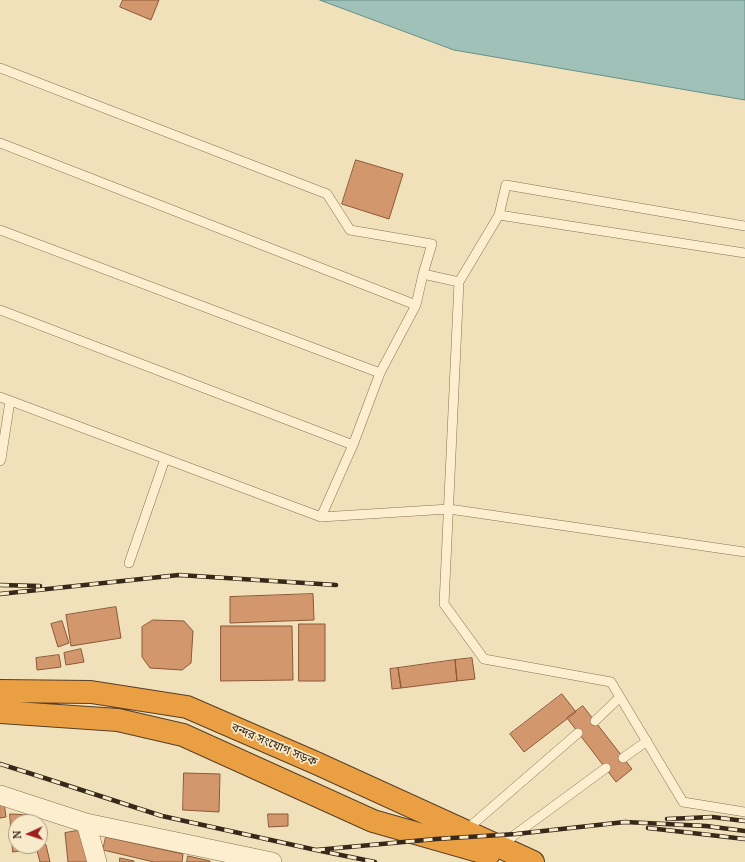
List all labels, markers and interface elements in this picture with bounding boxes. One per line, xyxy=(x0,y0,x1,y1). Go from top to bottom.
street label: বন্দর সংযোগ সড়ক xyxy=(229,720,319,770)
north arrow xyxy=(8,814,48,854)
text: N xyxy=(10,830,24,839)

